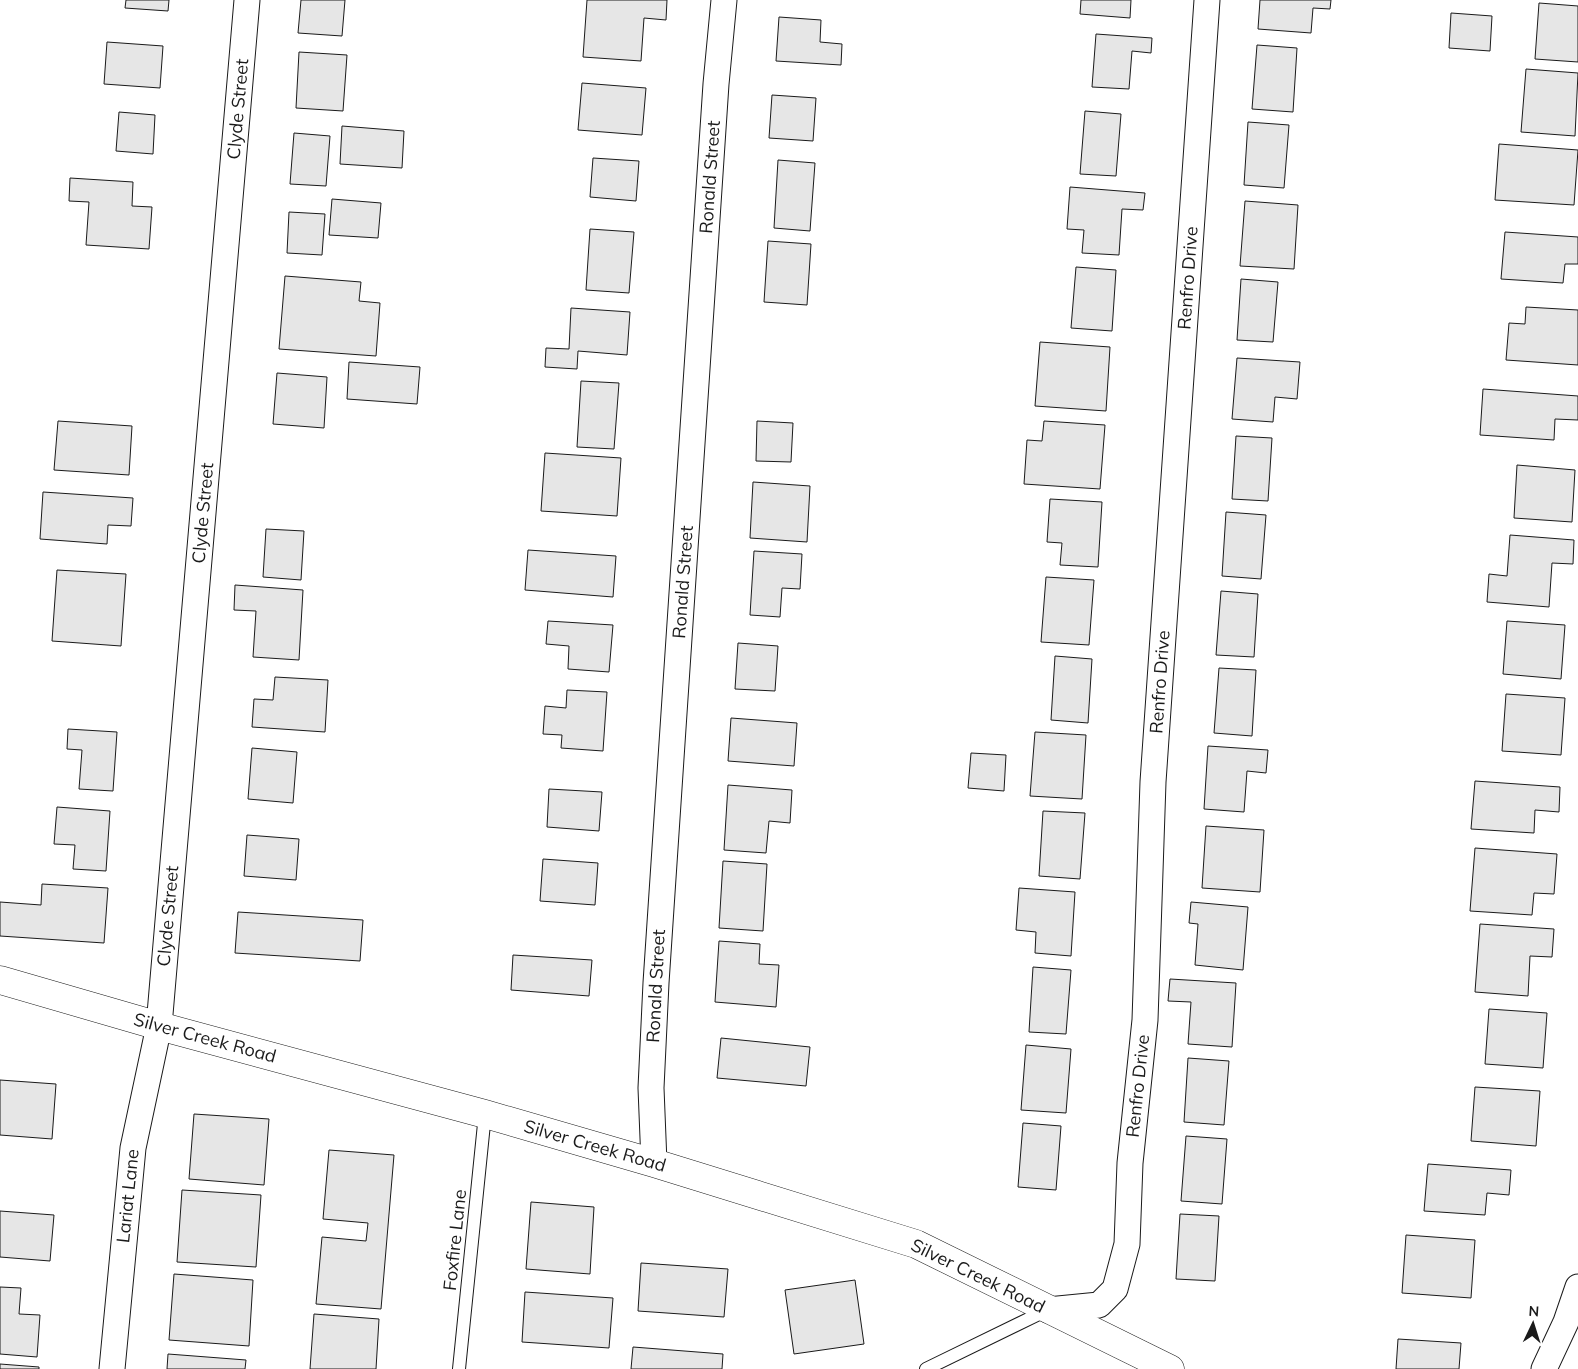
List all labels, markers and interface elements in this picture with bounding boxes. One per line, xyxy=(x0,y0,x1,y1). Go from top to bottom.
street label: Clyde Street xyxy=(222,58,253,160)
street label: Ronald Street xyxy=(694,120,725,234)
street label: Renfro Drive xyxy=(1172,226,1203,330)
street label: Clyde Street xyxy=(187,462,218,564)
street label: Ronald Street xyxy=(667,525,698,639)
street label: Renfro Drive xyxy=(1144,630,1175,734)
street label: Clyde Street xyxy=(152,865,183,967)
street label: Ronald Street xyxy=(641,929,670,1043)
street label: Silver Creek Road xyxy=(131,1007,279,1068)
street label: Renfro Drive xyxy=(1121,1033,1154,1139)
street label: Silver Creek Road xyxy=(521,1114,669,1177)
street label: Lariat Lane xyxy=(111,1148,144,1244)
street label: Foxfire Lane xyxy=(438,1188,471,1292)
street label: Silver Creek Road xyxy=(907,1233,1049,1318)
north arrow xyxy=(1508,1299,1558,1349)
text: N xyxy=(1528,1302,1540,1320)

